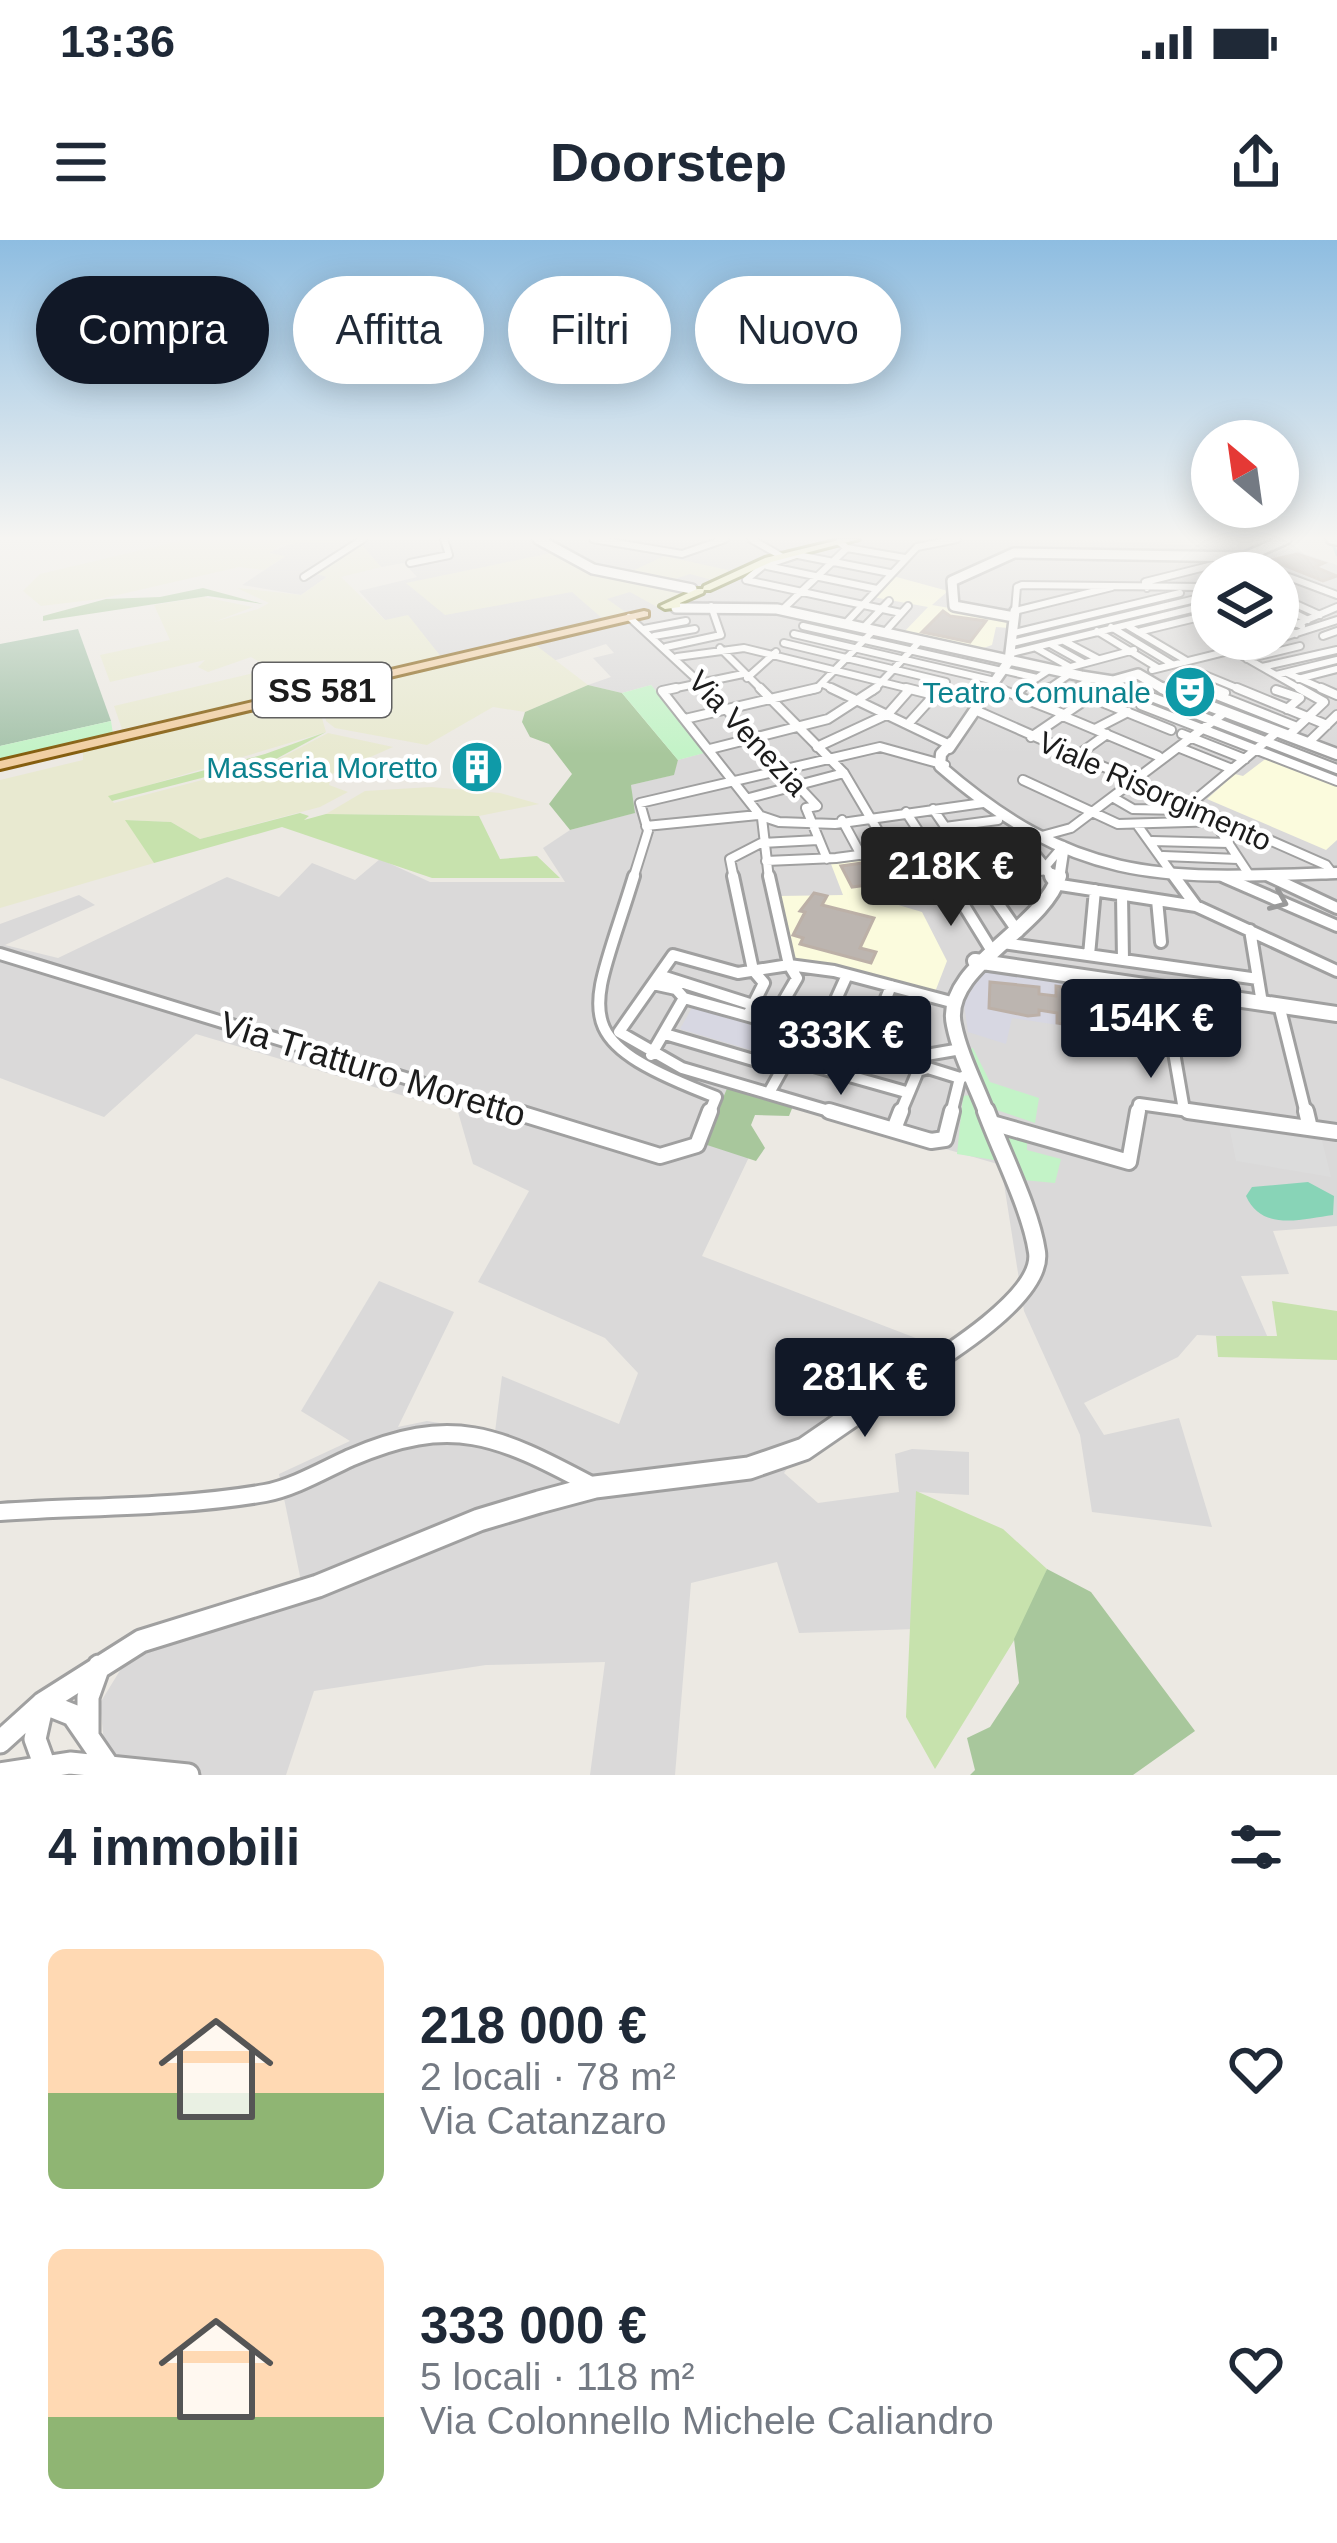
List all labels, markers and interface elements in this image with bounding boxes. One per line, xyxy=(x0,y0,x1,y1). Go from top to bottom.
text: 13:36 xyxy=(60,16,175,67)
icon: menu xyxy=(48,129,114,195)
icon: share xyxy=(1223,129,1289,195)
text: Doorstep xyxy=(550,132,787,192)
chip: Compra xyxy=(36,276,269,384)
chip: Affitta xyxy=(293,276,484,384)
chip: Filtri xyxy=(508,276,671,384)
chip: Nuovo xyxy=(695,276,901,384)
north arrow xyxy=(1191,420,1299,528)
map controls xyxy=(1191,420,1299,660)
button: layers xyxy=(1191,552,1299,660)
road number: SS 581 xyxy=(253,663,391,717)
street label: Via Venezia xyxy=(682,664,814,802)
theatre icon: Teatro Comunale xyxy=(1162,664,1218,720)
place label: Teatro Comunale xyxy=(923,676,1151,709)
street label: Viale Risorgimento xyxy=(1034,725,1276,857)
building icon: Masseria Moretto xyxy=(449,739,505,795)
place label: Masseria Moretto xyxy=(206,751,438,784)
pin: 218K € xyxy=(853,827,1049,929)
text: 218K € xyxy=(888,844,1014,887)
one-way arrow xyxy=(1267,887,1288,911)
pin: 154K € xyxy=(1053,979,1249,1081)
pin: 333K € xyxy=(743,996,939,1098)
text: 154K € xyxy=(1088,996,1214,1039)
street label: Via Tratturo Moretto xyxy=(215,1003,531,1135)
text: 333K € xyxy=(778,1013,904,1056)
pin: 281K € xyxy=(767,1338,963,1440)
text: 281K € xyxy=(802,1355,928,1398)
icon: filters xyxy=(1223,1814,1289,1880)
text: 4 immobili xyxy=(48,1819,300,1876)
icon: home xyxy=(144,1997,288,2141)
text: 218 000 € xyxy=(420,1997,647,2054)
icon: heart xyxy=(1223,2036,1289,2102)
text: 2 locali · 78 m² xyxy=(420,2055,676,2098)
text: Via Catanzaro xyxy=(420,2099,666,2142)
icon: home xyxy=(144,2297,288,2441)
text: 333 000 € xyxy=(420,2297,647,2354)
icon: heart xyxy=(1223,2336,1289,2402)
text: 5 locali · 118 m² xyxy=(420,2355,695,2398)
text: Via Colonnello Michele Caliandro xyxy=(420,2399,994,2442)

